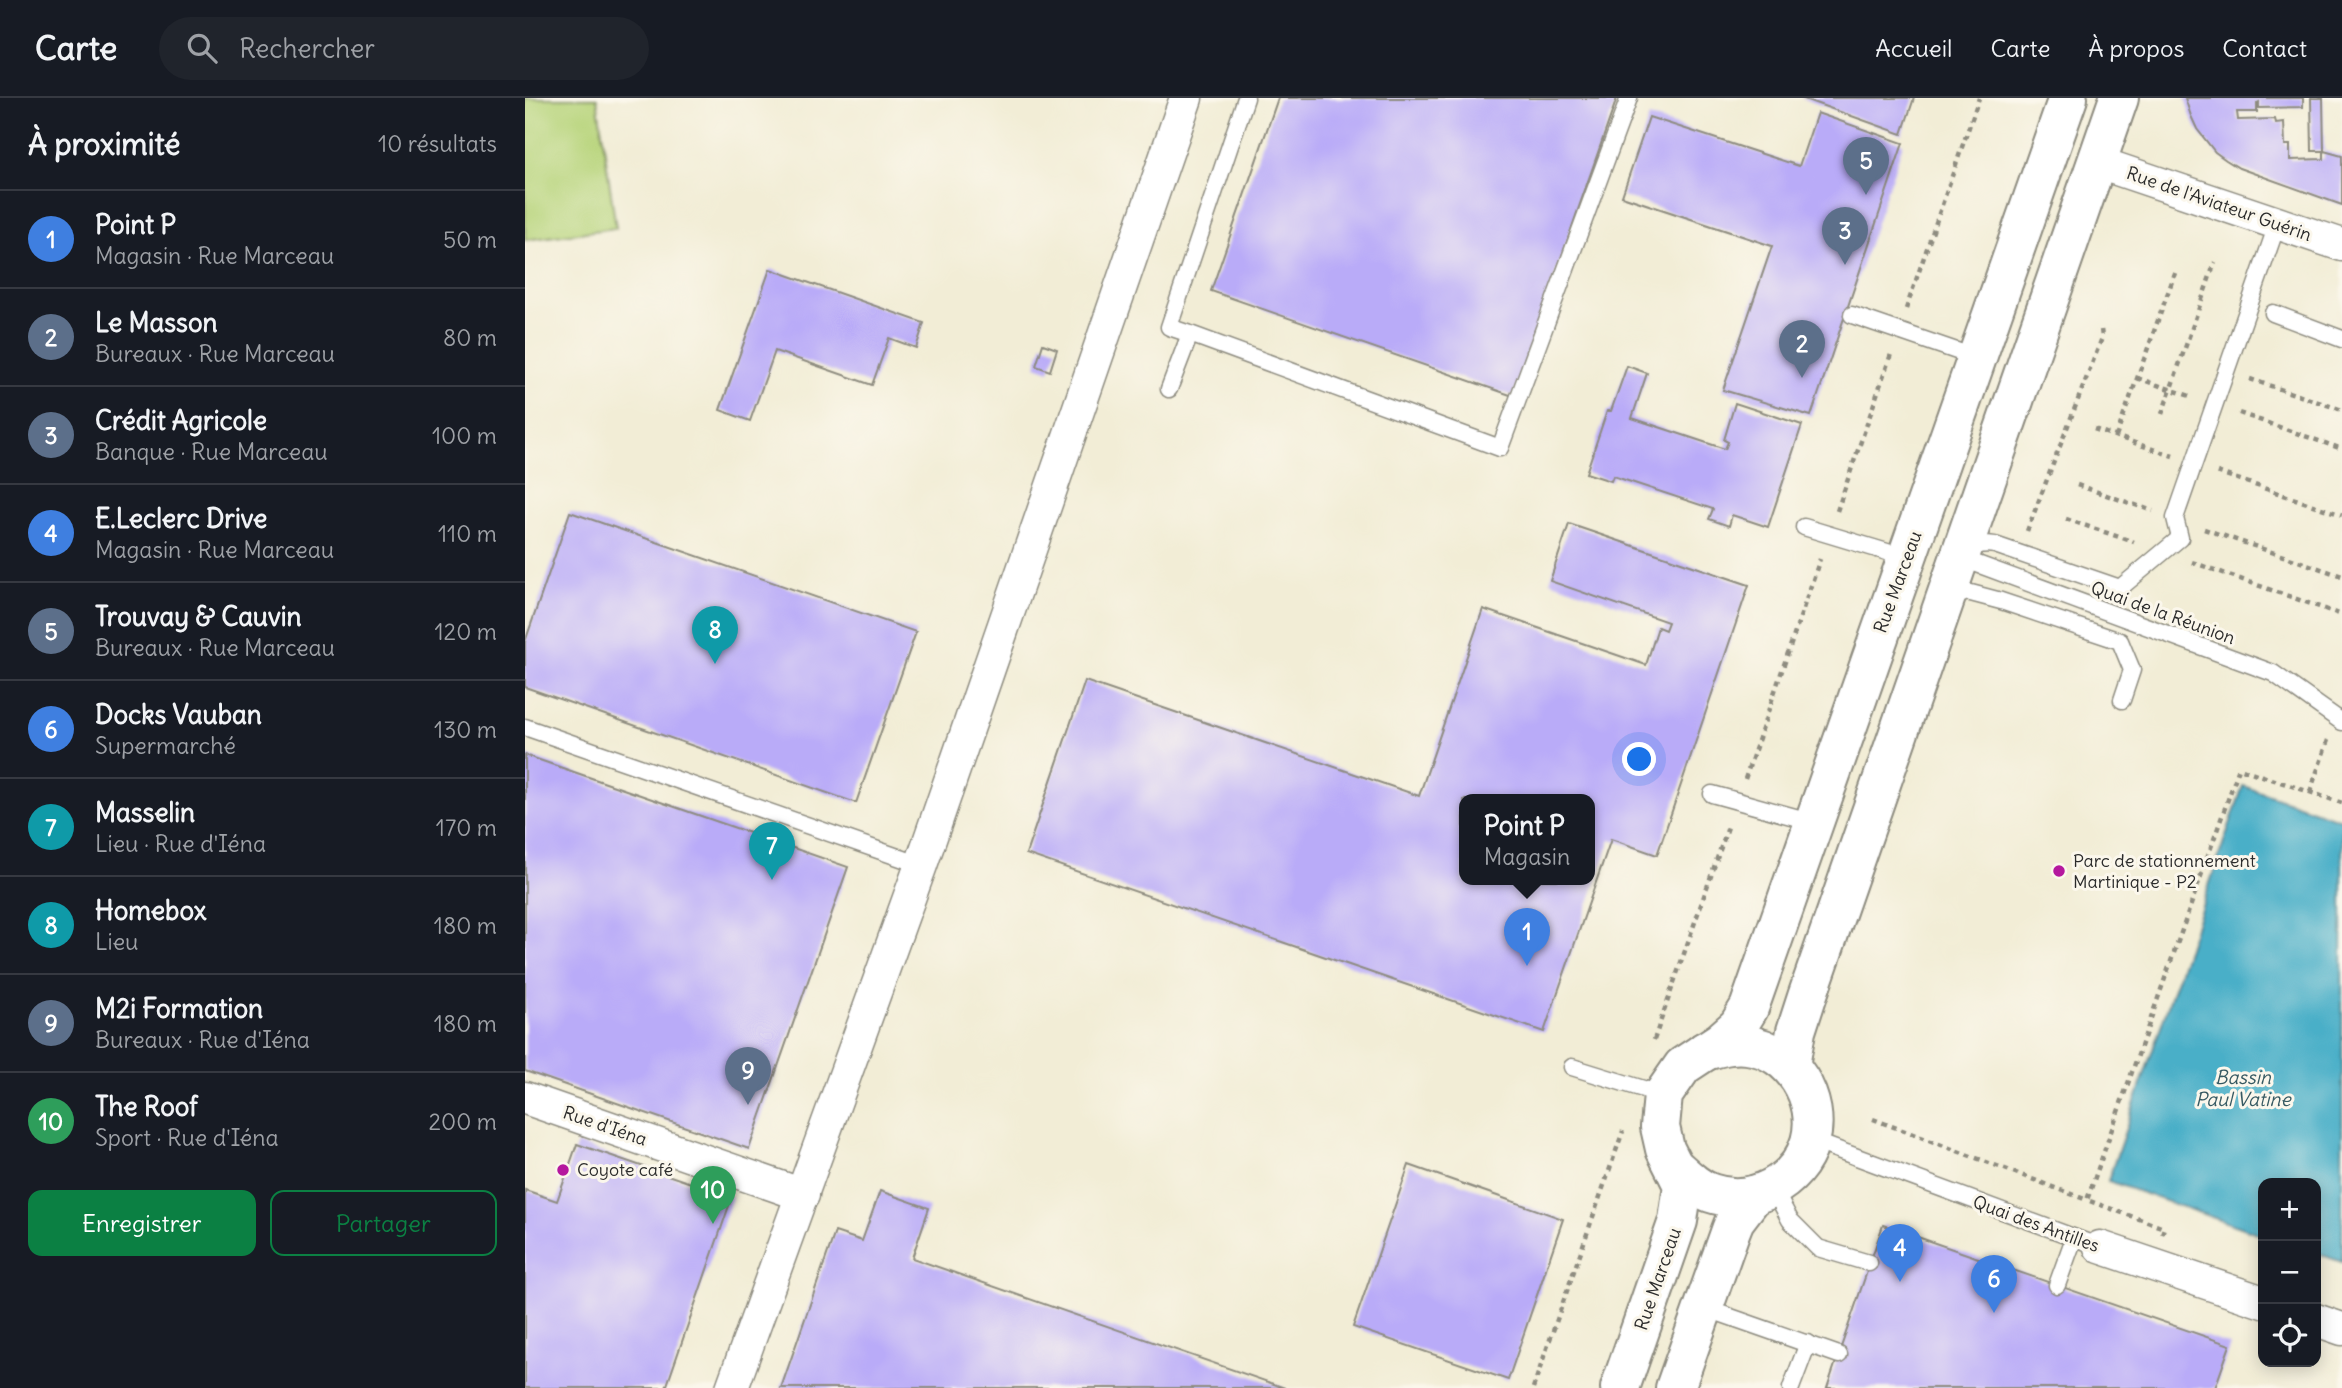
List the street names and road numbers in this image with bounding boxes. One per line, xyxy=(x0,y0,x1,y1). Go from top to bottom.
street label: Rue de l'Aviateur Guérin xyxy=(2124,161,2315,246)
street label: Rue Marceau xyxy=(1868,528,1927,636)
street label: Quai de la Réunion xyxy=(2088,576,2239,649)
street label: Rue d'Iéna xyxy=(560,1100,650,1151)
street label: Quai des Antilles xyxy=(1970,1190,2103,1257)
street label: Rue Marceau xyxy=(1629,1225,1686,1333)

